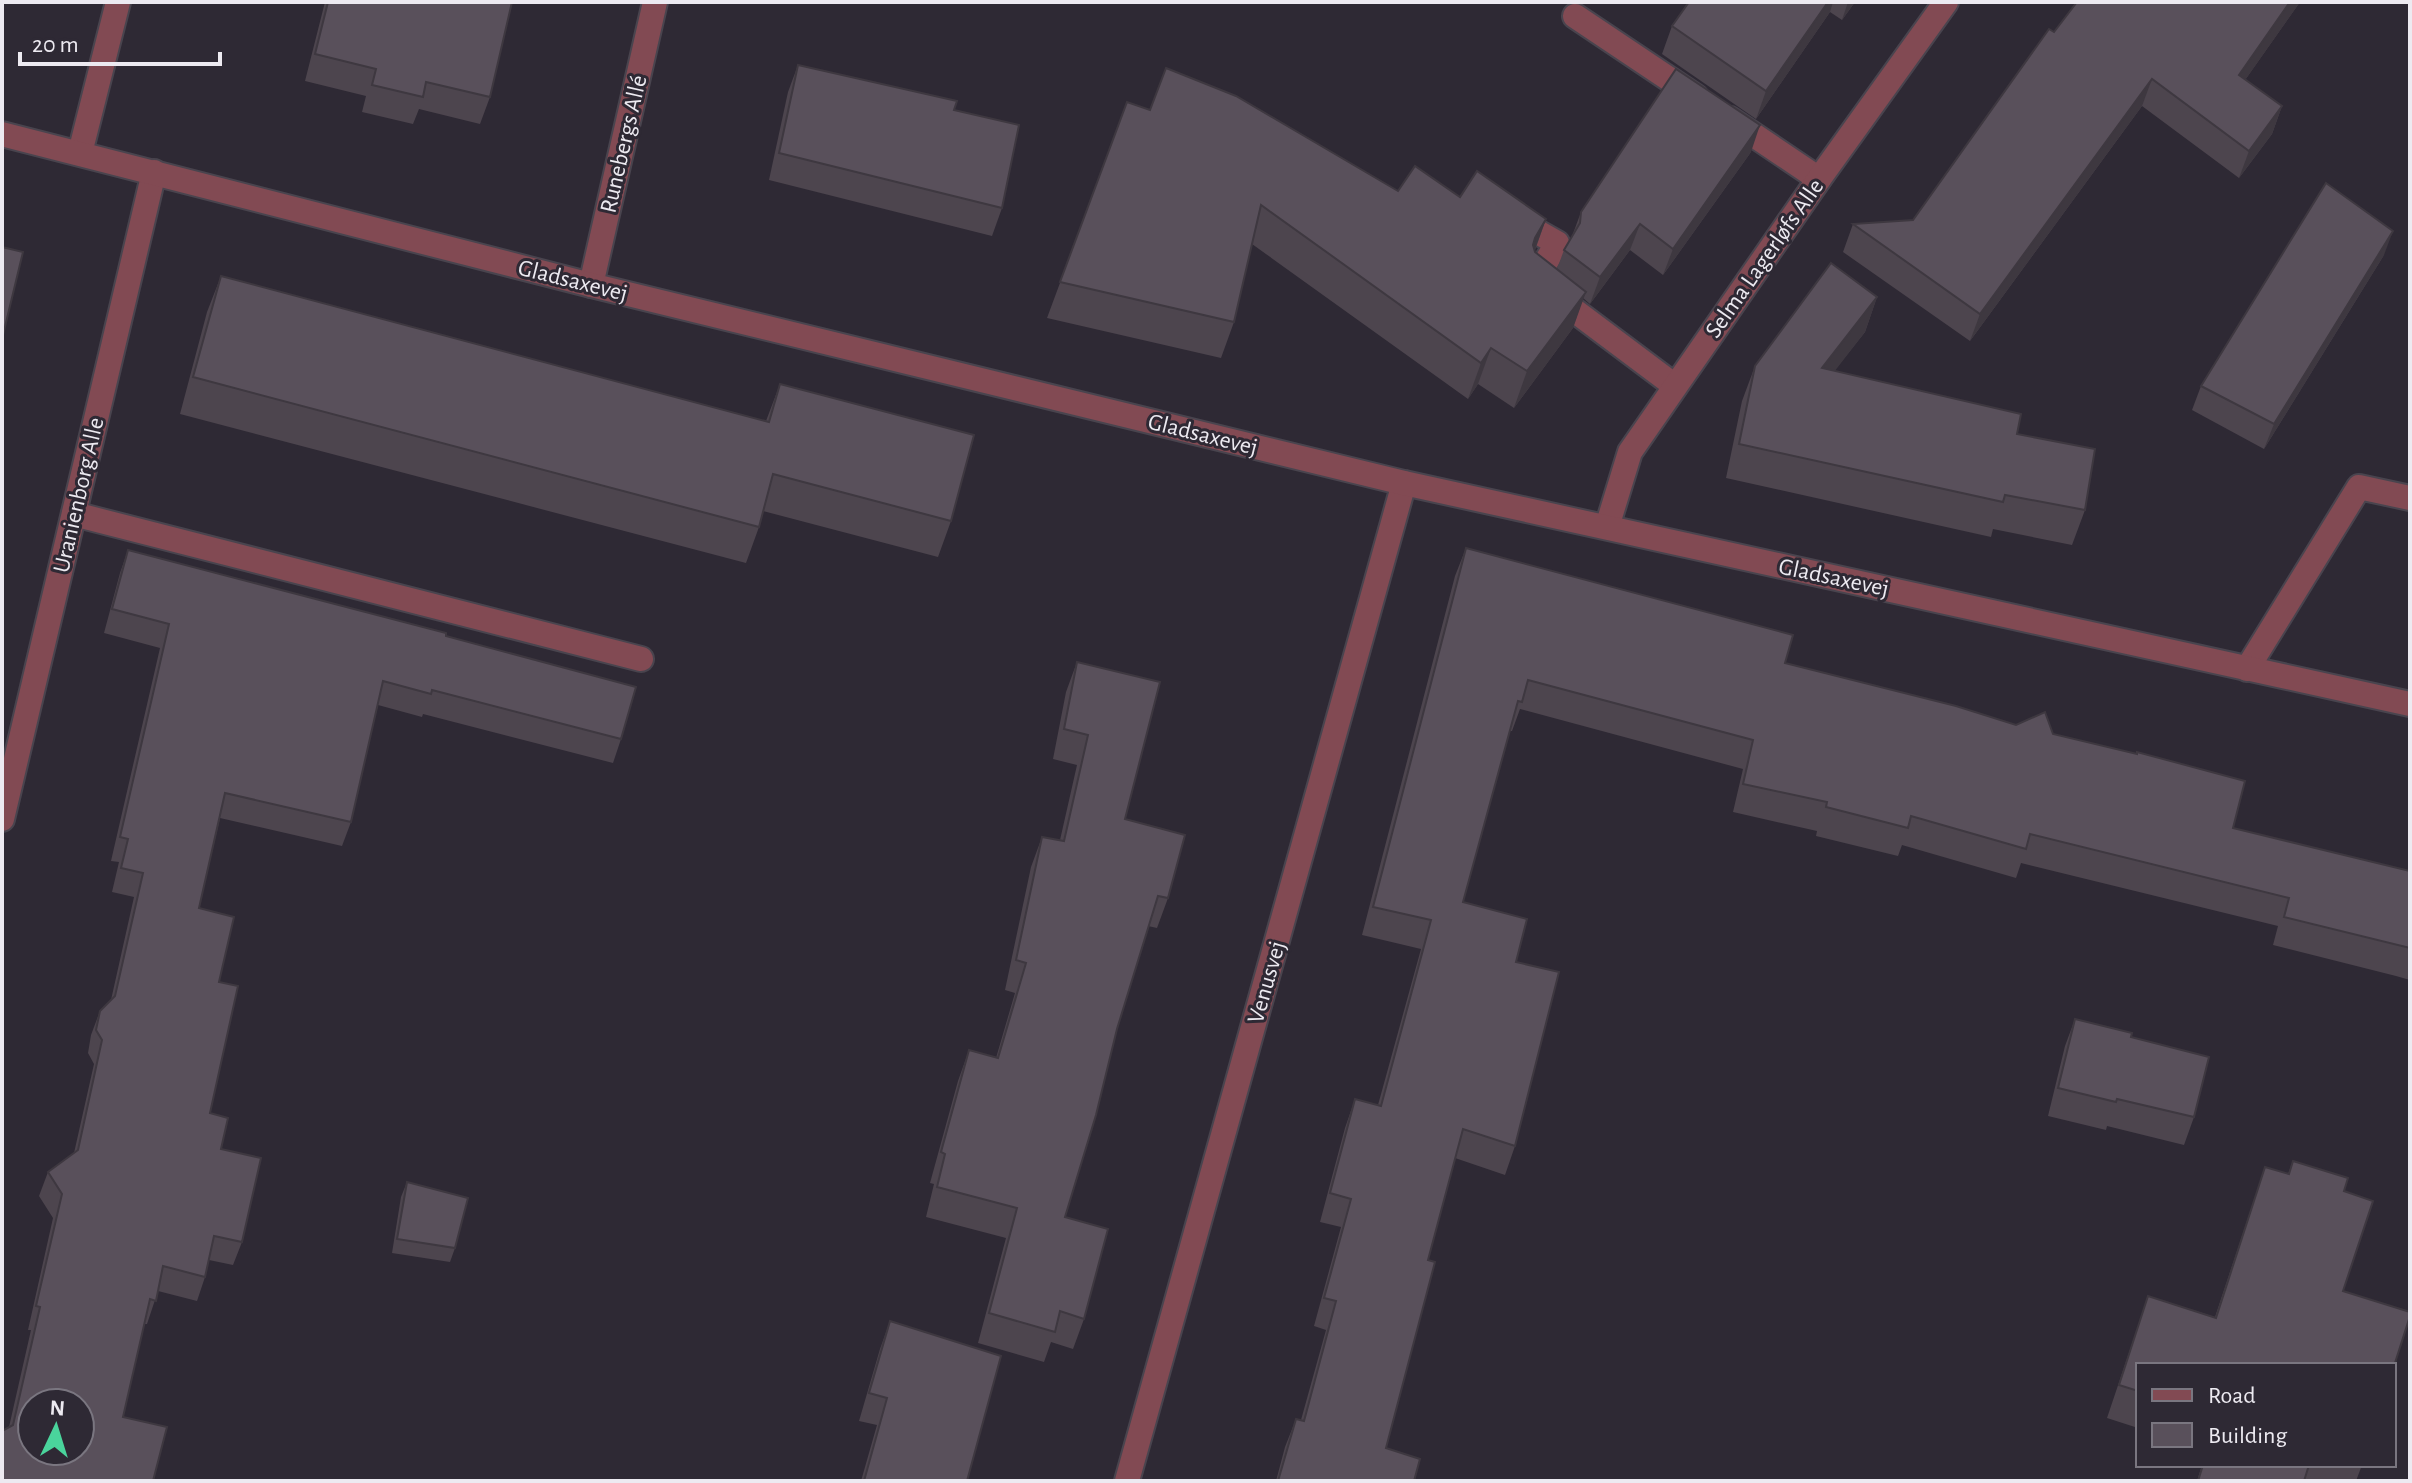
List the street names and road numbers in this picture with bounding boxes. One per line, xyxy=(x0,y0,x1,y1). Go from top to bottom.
street label: Runebergs Allé xyxy=(596,73,651,216)
street label: Selma Lagerløfs Alle xyxy=(1701,175,1829,342)
street label: Gladsaxevej xyxy=(516,256,630,306)
street label: Gladsaxevej xyxy=(1146,410,1260,460)
street label: Uranienborg Alle xyxy=(49,415,109,575)
street label: Gladsaxevej xyxy=(1777,555,1891,601)
street label: Venusvej xyxy=(1244,938,1290,1026)

